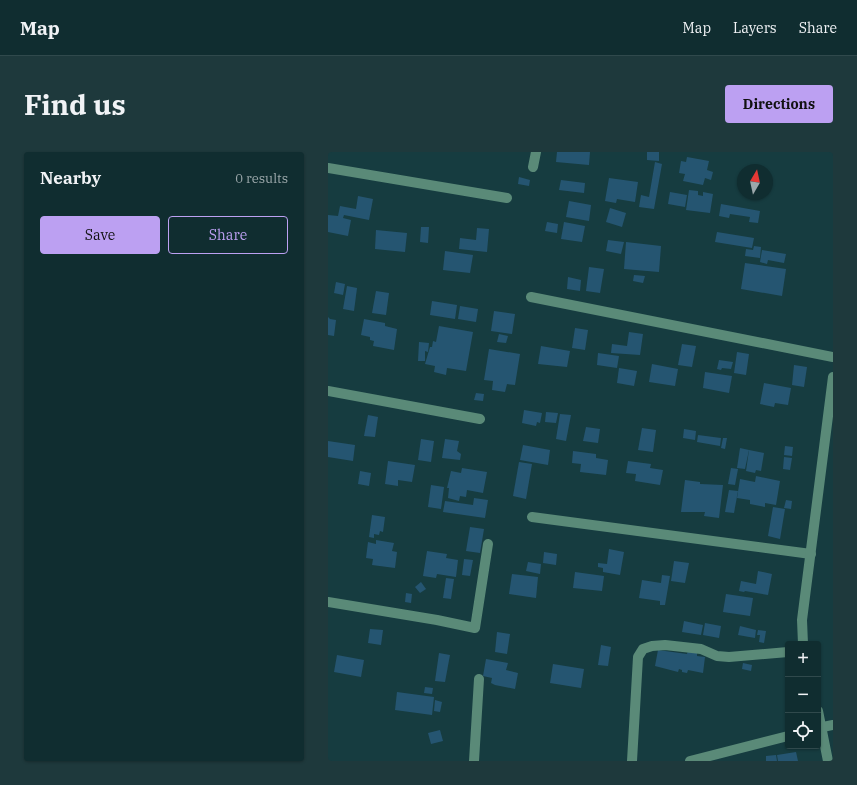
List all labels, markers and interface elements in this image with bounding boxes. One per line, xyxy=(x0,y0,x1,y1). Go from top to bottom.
text: Map xyxy=(20,16,60,40)
text: Map xyxy=(683,19,711,37)
text: Layers xyxy=(733,19,777,37)
text: Share xyxy=(799,19,837,37)
button: Directions xyxy=(725,85,833,123)
text: Find us xyxy=(24,86,126,123)
north arrow xyxy=(737,164,773,200)
text: Nearby xyxy=(40,167,101,189)
text: 0 results xyxy=(235,170,288,187)
button: Save xyxy=(40,216,160,254)
button: Share xyxy=(168,216,288,254)
map controls xyxy=(785,641,821,749)
button: + xyxy=(785,641,821,677)
button: − xyxy=(785,677,821,713)
button: locate xyxy=(785,713,821,749)

